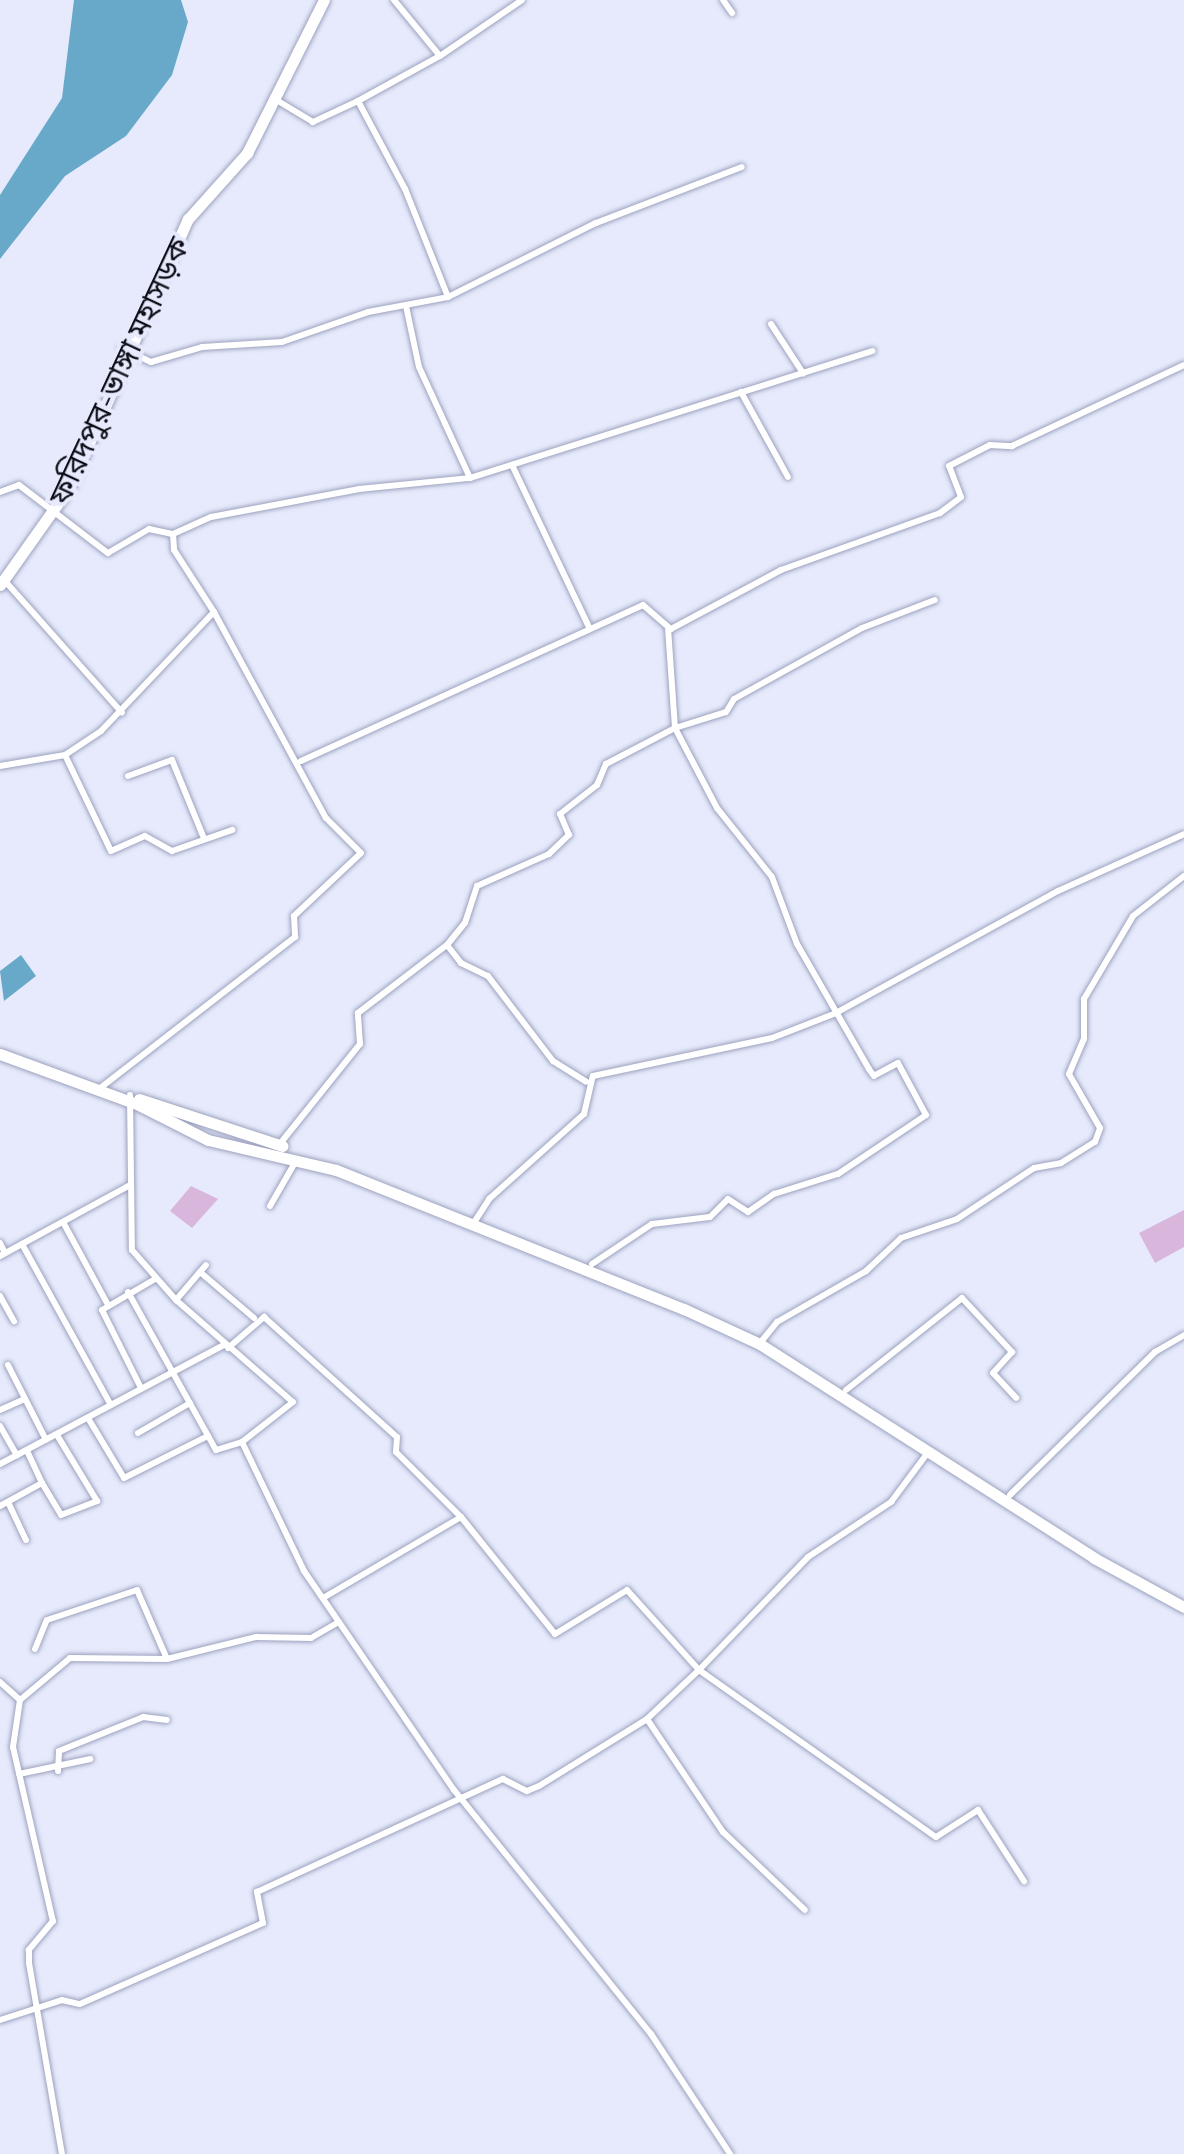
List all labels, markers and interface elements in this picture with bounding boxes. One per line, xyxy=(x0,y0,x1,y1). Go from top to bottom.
street label: ফরিদপুর-ভাঙ্গা মহাসড়ক xyxy=(41,231,197,511)

